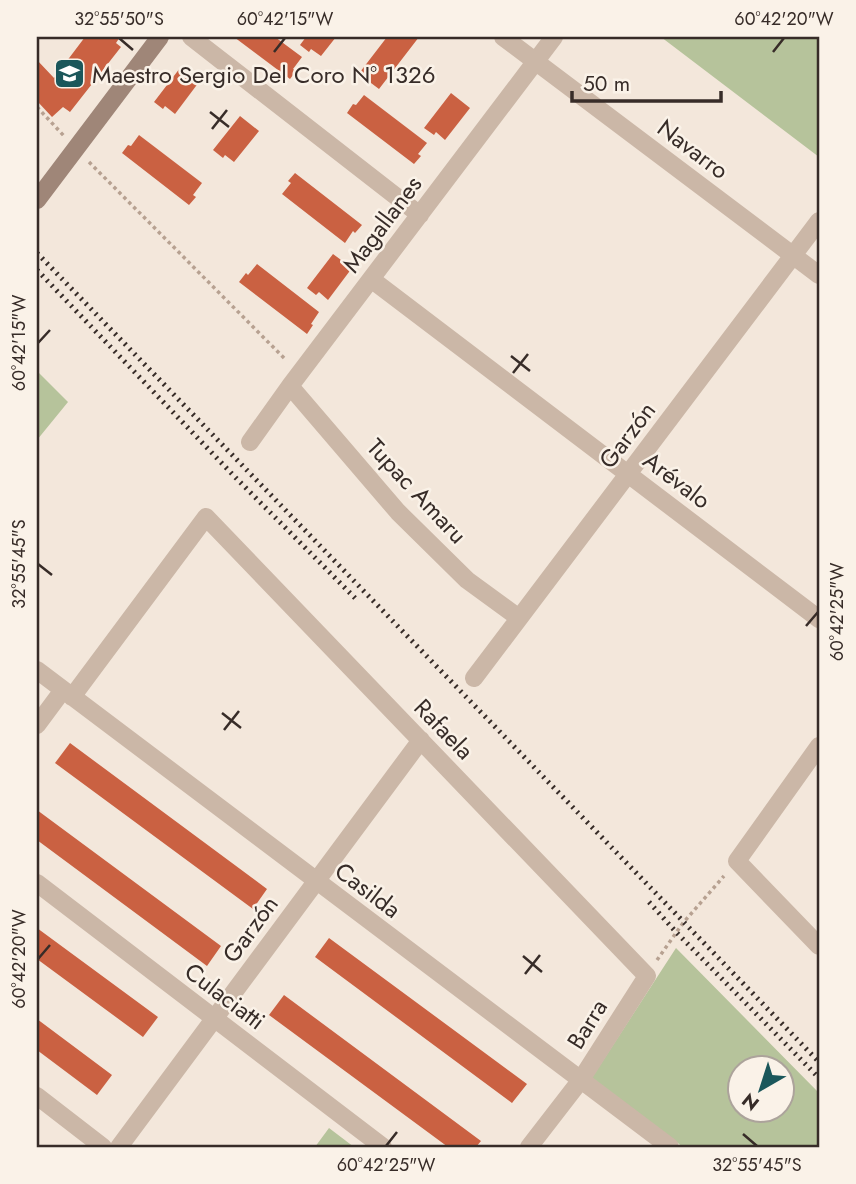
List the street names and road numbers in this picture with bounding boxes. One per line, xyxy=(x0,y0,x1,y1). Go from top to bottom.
street label: Navarro xyxy=(650,111,736,187)
street label: Magallanes xyxy=(334,168,430,280)
street label: Garzón xyxy=(590,394,664,476)
street label: Tupac Amaru xyxy=(359,431,475,551)
street label: Arévalo xyxy=(636,443,718,517)
street label: Rafaela xyxy=(406,691,482,767)
street label: Casilda xyxy=(328,854,408,926)
street label: Garzón xyxy=(214,888,286,970)
street label: Culaciatti xyxy=(177,954,273,1038)
street label: Barra xyxy=(558,992,616,1056)

